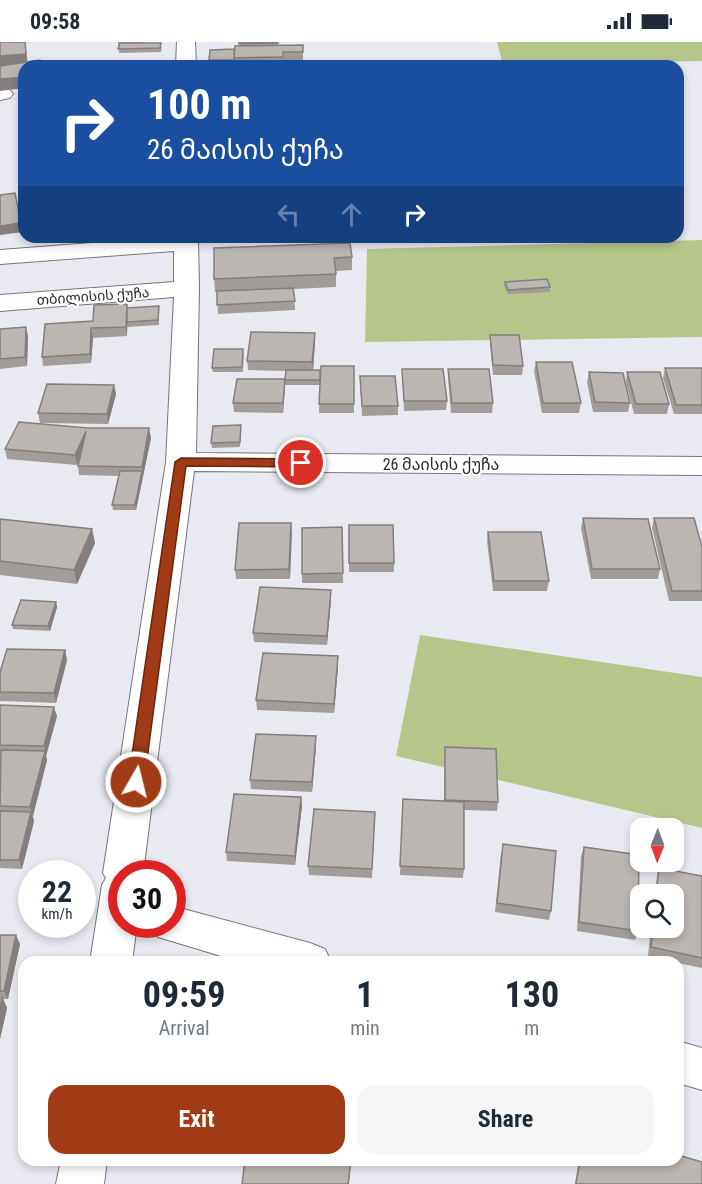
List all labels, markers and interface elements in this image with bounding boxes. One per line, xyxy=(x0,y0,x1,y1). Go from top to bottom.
text: 09:58 xyxy=(30,9,81,34)
text: 100 m xyxy=(147,80,252,129)
icon: right xyxy=(48,84,126,162)
text: 26 მაისის ქუჩა xyxy=(147,134,344,166)
icon: left xyxy=(272,198,305,231)
icon: ahead xyxy=(335,198,368,231)
icon: right xyxy=(398,198,431,231)
street label: თბილისის ქუჩა xyxy=(36,284,150,309)
pin xyxy=(275,437,326,488)
icon: arrive xyxy=(284,446,317,479)
street label: 26 მაისის ქუჩა xyxy=(383,455,499,474)
position arrow xyxy=(104,750,168,814)
north arrow xyxy=(630,818,684,872)
map controls xyxy=(630,818,684,938)
speed limit sign: 30 xyxy=(108,860,186,938)
text: 22 xyxy=(42,874,72,909)
button: search xyxy=(630,884,684,938)
text: km/h xyxy=(42,905,72,923)
text: 09:59 xyxy=(143,974,225,1016)
text: 1 xyxy=(356,974,374,1016)
text: 130 xyxy=(505,974,559,1016)
text: Arrival xyxy=(159,1016,210,1040)
text: min xyxy=(350,1016,380,1040)
text: m xyxy=(524,1016,539,1040)
button: Exit xyxy=(48,1085,345,1154)
button: Share xyxy=(357,1085,654,1154)

